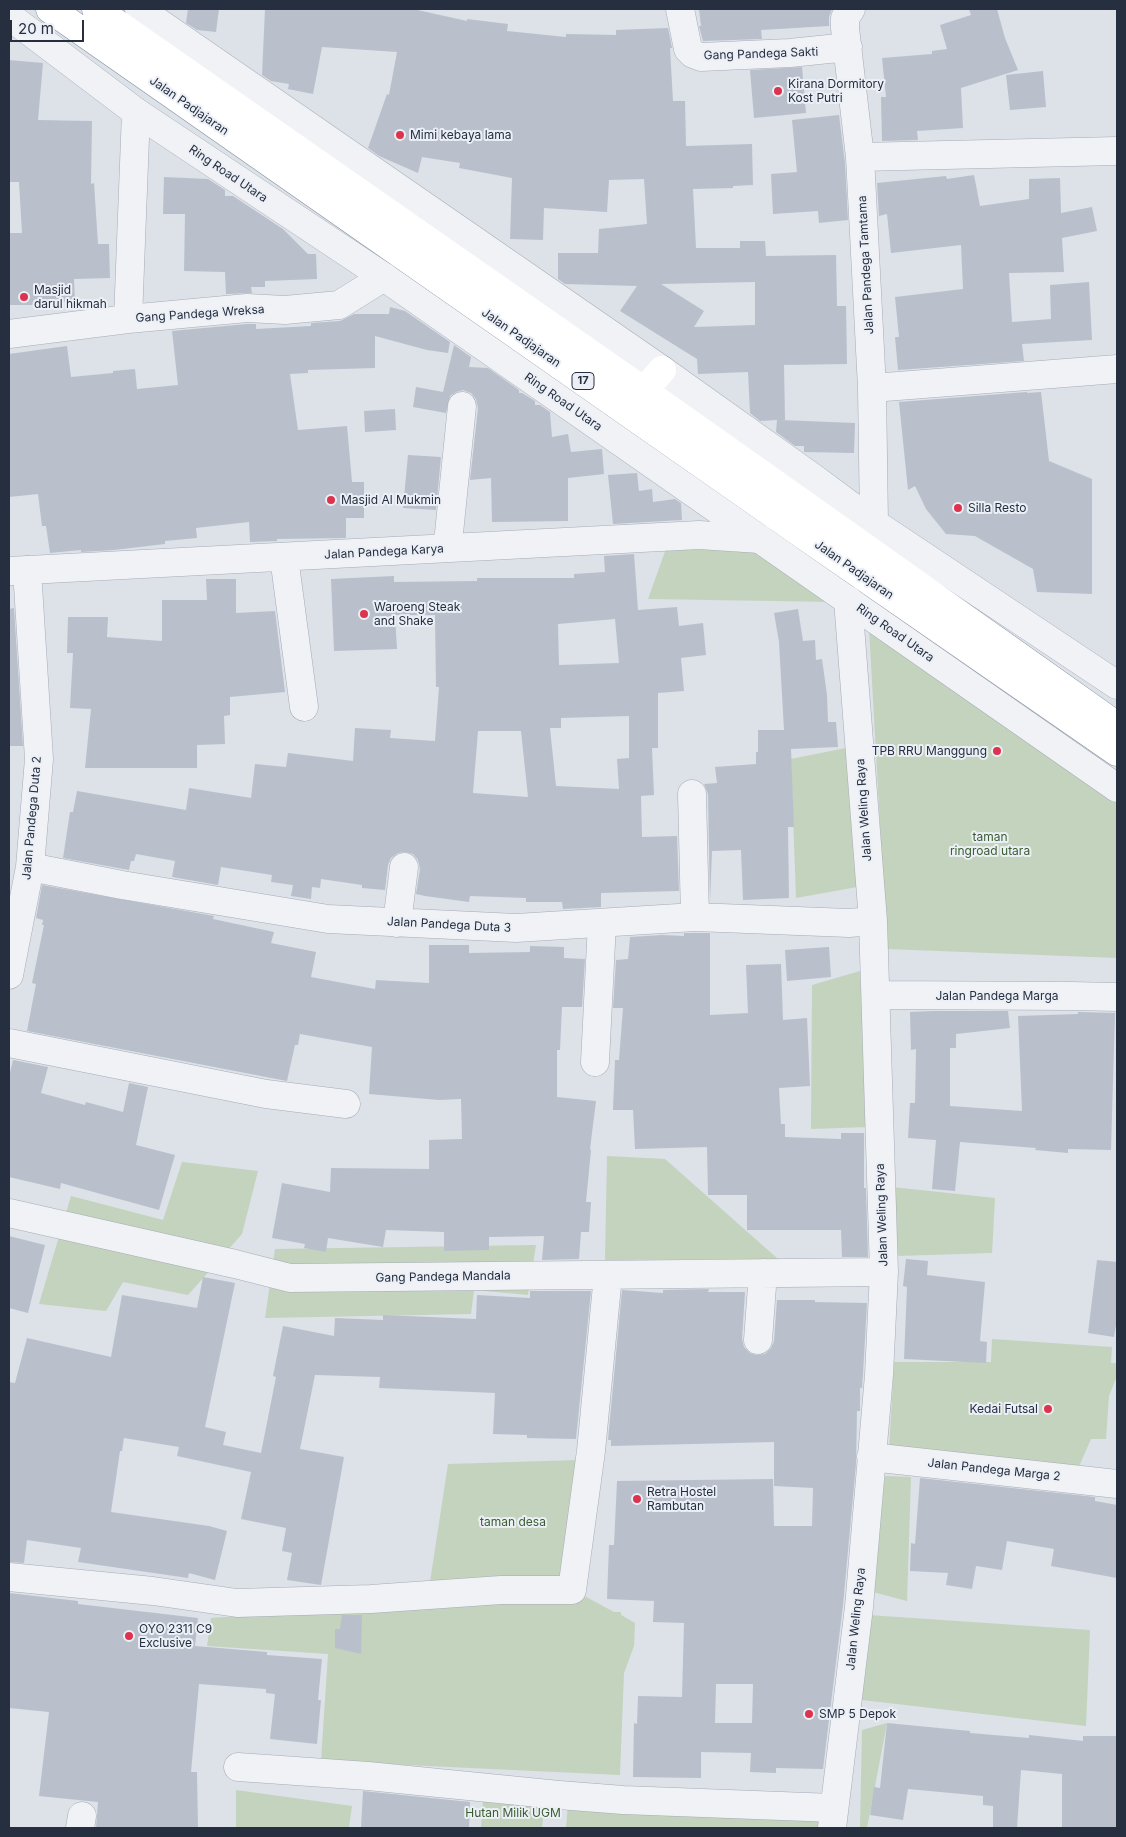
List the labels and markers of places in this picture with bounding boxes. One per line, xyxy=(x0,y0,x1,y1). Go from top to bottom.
place label: Kirana Dormitory Kost Putri xyxy=(788,77,884,105)
marker: Kirana Dormitory Kost Putri xyxy=(772,85,784,97)
place label: Mimi kebaya lama xyxy=(410,128,512,142)
marker: Mimi kebaya lama xyxy=(394,129,406,141)
place label: Masjid darul hikmah xyxy=(34,283,107,311)
marker: Masjid darul hikmah xyxy=(18,291,30,303)
place label: Masjid Al Mukmin xyxy=(341,493,441,507)
marker: Masjid Al Mukmin xyxy=(325,494,337,506)
place label: Silla Resto xyxy=(968,501,1026,515)
marker: Silla Resto xyxy=(952,502,964,514)
place label: Waroeng Steak and Shake xyxy=(374,600,460,628)
marker: Waroeng Steak and Shake xyxy=(358,608,370,620)
place label: TPB RRU Manggung xyxy=(872,744,987,758)
marker: TPB RRU Manggung xyxy=(991,745,1003,757)
place label: Kedai Futsal xyxy=(969,1402,1038,1416)
marker: Kedai Futsal xyxy=(1042,1403,1054,1415)
place label: Retra Hostel Rambutan xyxy=(647,1485,716,1513)
marker: Retra Hostel Rambutan xyxy=(631,1493,643,1505)
place label: OYO 2311 C9 Exclusive xyxy=(139,1622,212,1650)
marker: OYO 2311 C9 Exclusive xyxy=(123,1630,135,1642)
place label: SMP 5 Depok xyxy=(819,1707,896,1721)
marker: SMP 5 Depok xyxy=(803,1708,815,1720)

